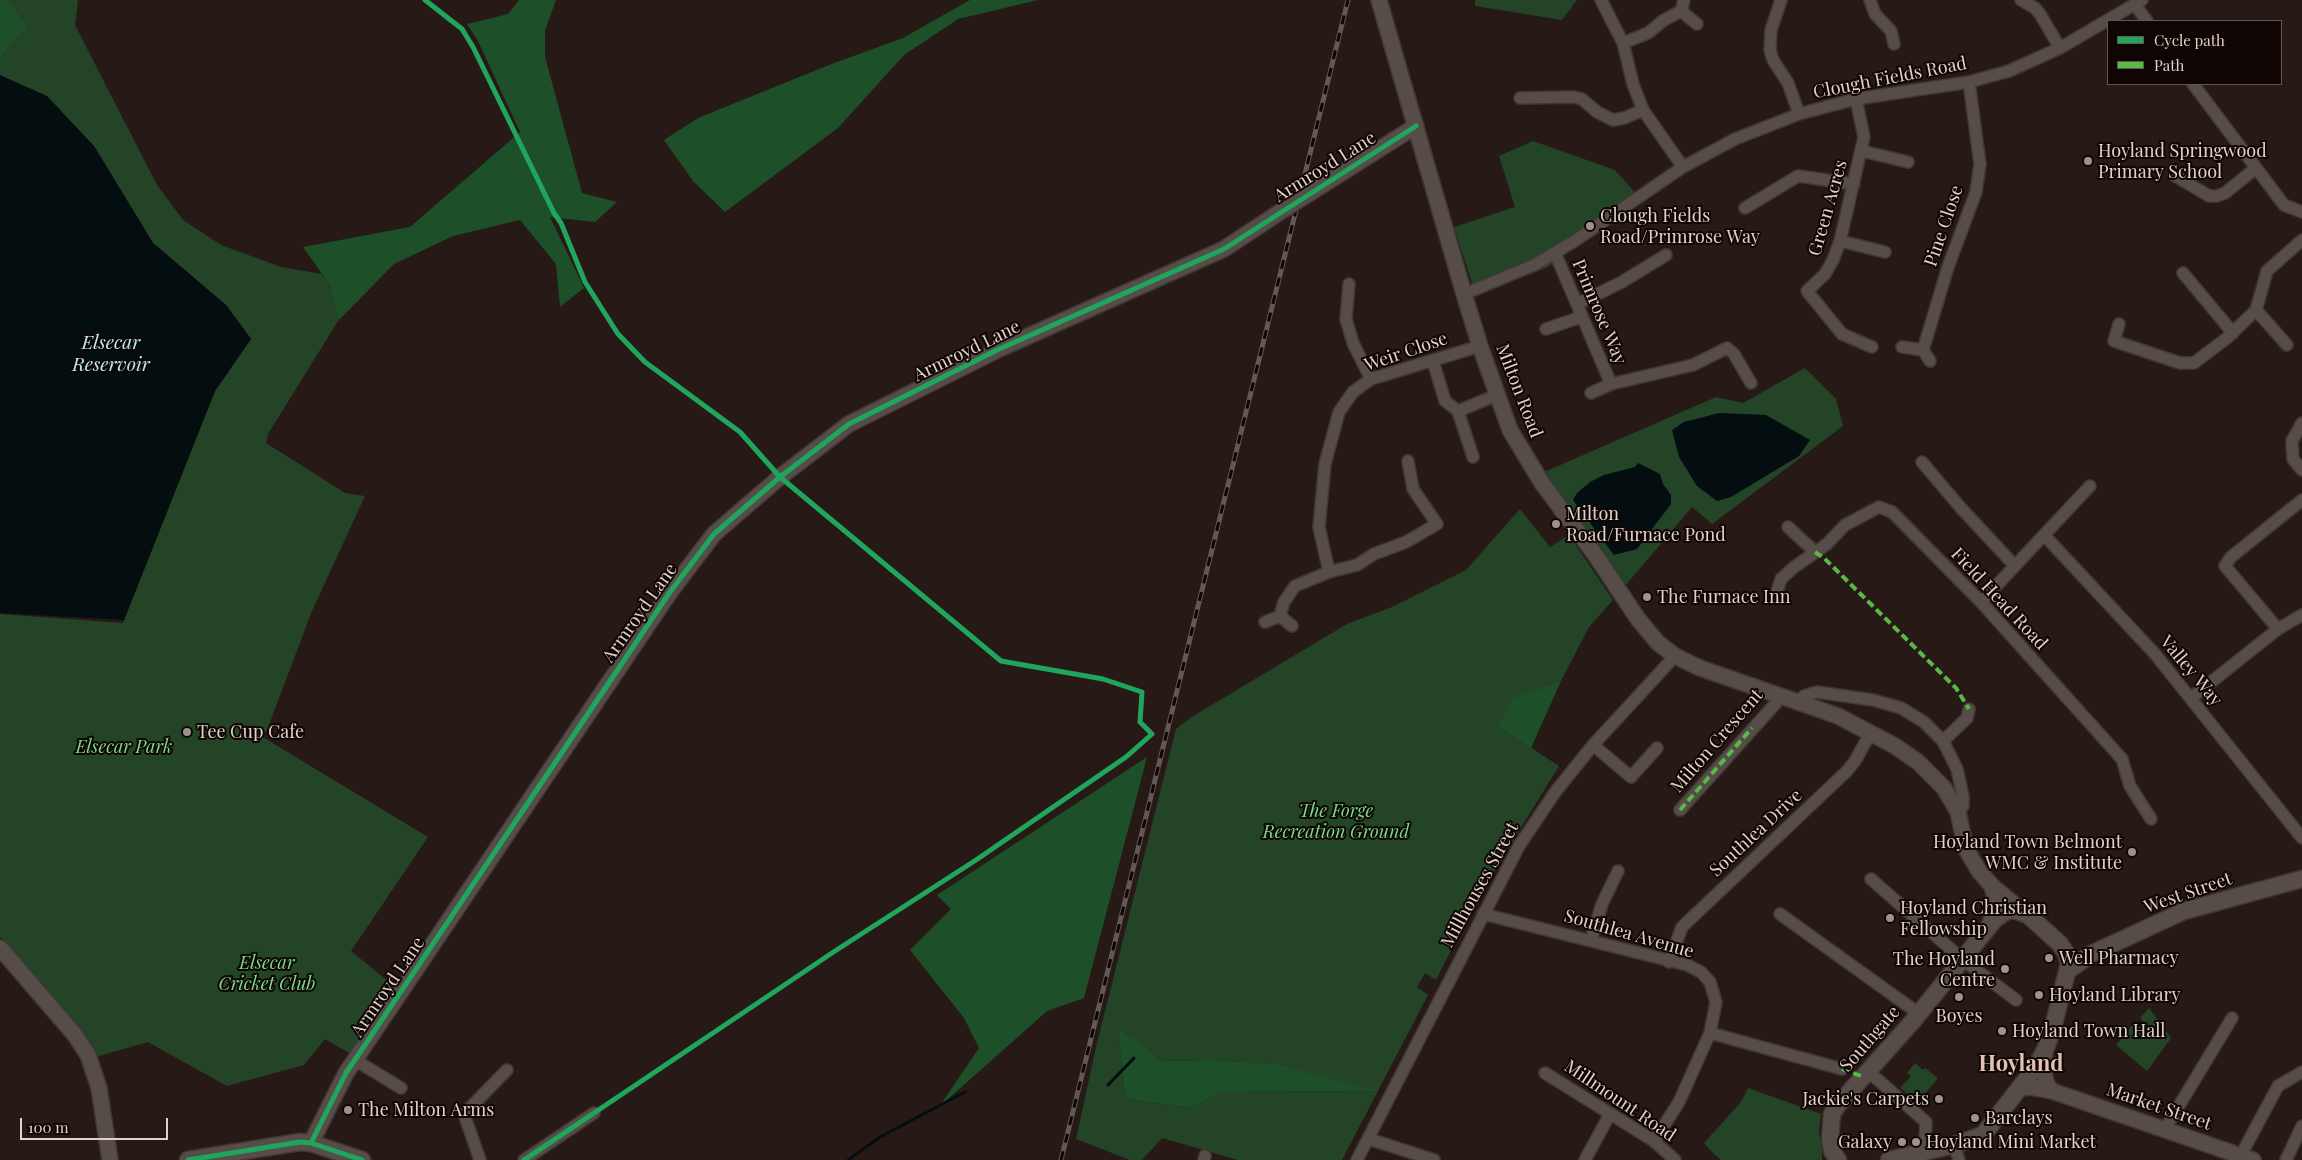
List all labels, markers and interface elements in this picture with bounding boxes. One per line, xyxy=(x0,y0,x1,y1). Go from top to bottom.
legend xyxy=(2107,20,2282,85)
text: Cycle path xyxy=(2154,30,2225,50)
street label: Clough Fields Road xyxy=(1811,53,1969,103)
text: Path xyxy=(2154,55,2184,75)
street label: Armroyd Lane xyxy=(1270,127,1380,207)
place label: Hoyland Springwood Primary School xyxy=(2098,140,2267,182)
marker: Hoyland Springwood Primary School xyxy=(2082,155,2094,167)
street label: Green Acres xyxy=(1804,158,1852,258)
street label: Pine Close xyxy=(1920,183,1968,269)
place label: Clough Fields Road/Primrose Way xyxy=(1600,205,1760,248)
marker: Clough Fields Road/Primrose Way xyxy=(1584,220,1596,232)
street label: Primrose Way xyxy=(1567,256,1631,368)
street label: Armroyd Lane xyxy=(910,316,1024,386)
street label: Weir Close xyxy=(1362,328,1450,376)
water label: Elsecar Reservoir xyxy=(72,332,150,376)
street label: Milton Road xyxy=(1491,341,1547,441)
place label: Milton Road/Furnace Pond xyxy=(1566,503,1726,546)
marker: Milton Road/Furnace Pond xyxy=(1550,518,1562,530)
street label: Field Head Road xyxy=(1946,543,2052,655)
street label: Armroyd Lane xyxy=(598,559,682,667)
place label: The Furnace Inn xyxy=(1657,586,1791,608)
marker: The Furnace Inn xyxy=(1641,591,1653,603)
street label: Valley Way xyxy=(2155,631,2227,711)
street label: Milton Crescent xyxy=(1666,685,1768,797)
place label: Tee Cup Cafe xyxy=(197,721,304,743)
marker: Tee Cup Cafe xyxy=(181,726,193,738)
park label: Elsecar Park xyxy=(76,736,172,758)
street label: Southlea Drive xyxy=(1705,785,1807,881)
park label: The Forge Recreation Ground xyxy=(1263,800,1409,842)
street label: Millhouses Street xyxy=(1437,818,1523,952)
place label: Hoyland Town Belmont WMC & Institute xyxy=(1933,831,2122,874)
marker: Hoyland Town Belmont WMC & Institute xyxy=(2126,846,2138,858)
street label: West Street xyxy=(2141,868,2235,918)
place label: Hoyland Christian Fellowship xyxy=(1900,897,2047,940)
street label: Southlea Avenue xyxy=(1562,905,1696,963)
marker: Hoyland Christian Fellowship xyxy=(1884,912,1896,924)
street label: Armroyd Lane xyxy=(347,933,429,1041)
place label: Well Pharmacy xyxy=(2059,947,2179,969)
place label: The Hoyland Centre xyxy=(1893,948,1995,991)
park label: Elsecar Cricket Club xyxy=(219,952,315,994)
marker: Well Pharmacy xyxy=(2043,952,2055,964)
marker: The Hoyland Centre xyxy=(1999,963,2011,975)
place label: Hoyland Library xyxy=(2049,984,2180,1006)
marker: Hoyland Library xyxy=(2033,989,2045,1001)
marker: Boyes xyxy=(1953,991,1965,1003)
street label: Southgate xyxy=(1835,1002,1905,1076)
place label: Boyes xyxy=(1936,1005,1982,1027)
place label: Hoyland Town Hall xyxy=(2012,1020,2165,1042)
marker: Hoyland Town Hall xyxy=(1996,1025,2008,1037)
district label: Hoyland xyxy=(1978,1051,2064,1077)
street label: Millmount Road xyxy=(1560,1056,1680,1146)
street label: Market Street xyxy=(2104,1079,2214,1135)
place label: Jackie's Carpets xyxy=(1802,1088,1929,1110)
marker: Jackie's Carpets xyxy=(1933,1093,1945,1105)
place label: The Milton Arms xyxy=(358,1099,494,1121)
marker: The Milton Arms xyxy=(342,1104,354,1116)
place label: Barclays xyxy=(1985,1107,2053,1129)
scale bar xyxy=(22,1108,170,1140)
marker: Barclays xyxy=(1969,1112,1981,1124)
text: 100 m xyxy=(28,1117,69,1137)
place label: Galaxy xyxy=(1838,1131,1892,1153)
place label: Hoyland Mini Market xyxy=(1926,1131,2096,1153)
marker: Galaxy xyxy=(1896,1136,1908,1148)
marker: Hoyland Mini Market xyxy=(1910,1136,1922,1148)

